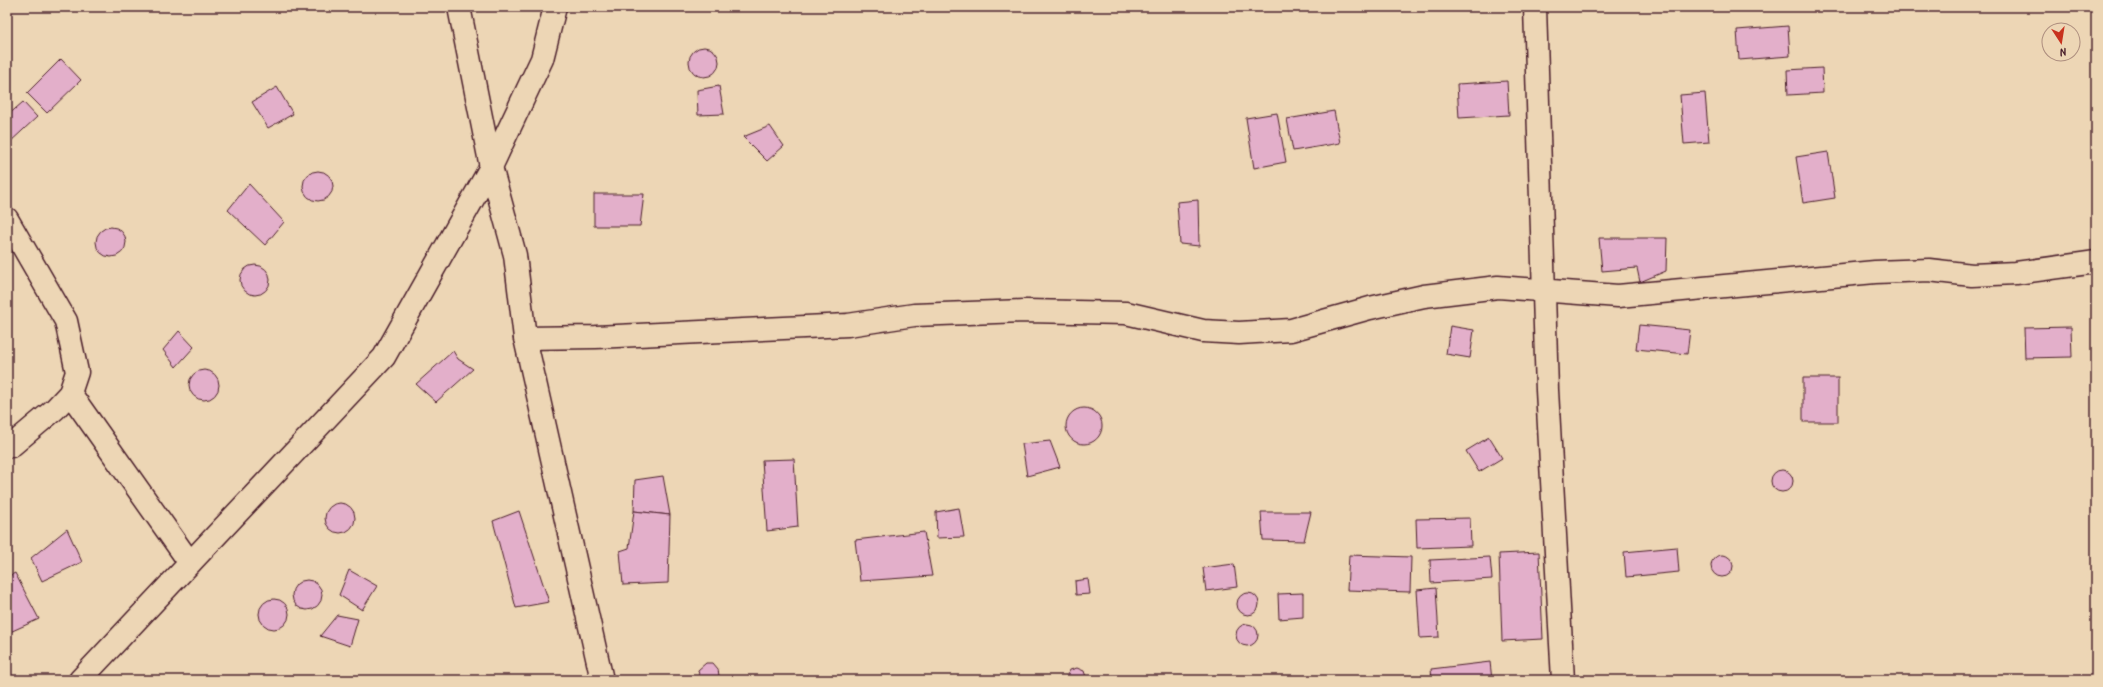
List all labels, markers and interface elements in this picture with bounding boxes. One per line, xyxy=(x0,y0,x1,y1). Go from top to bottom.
north arrow xyxy=(2041,22,2081,62)
text: N xyxy=(2058,41,2068,60)

